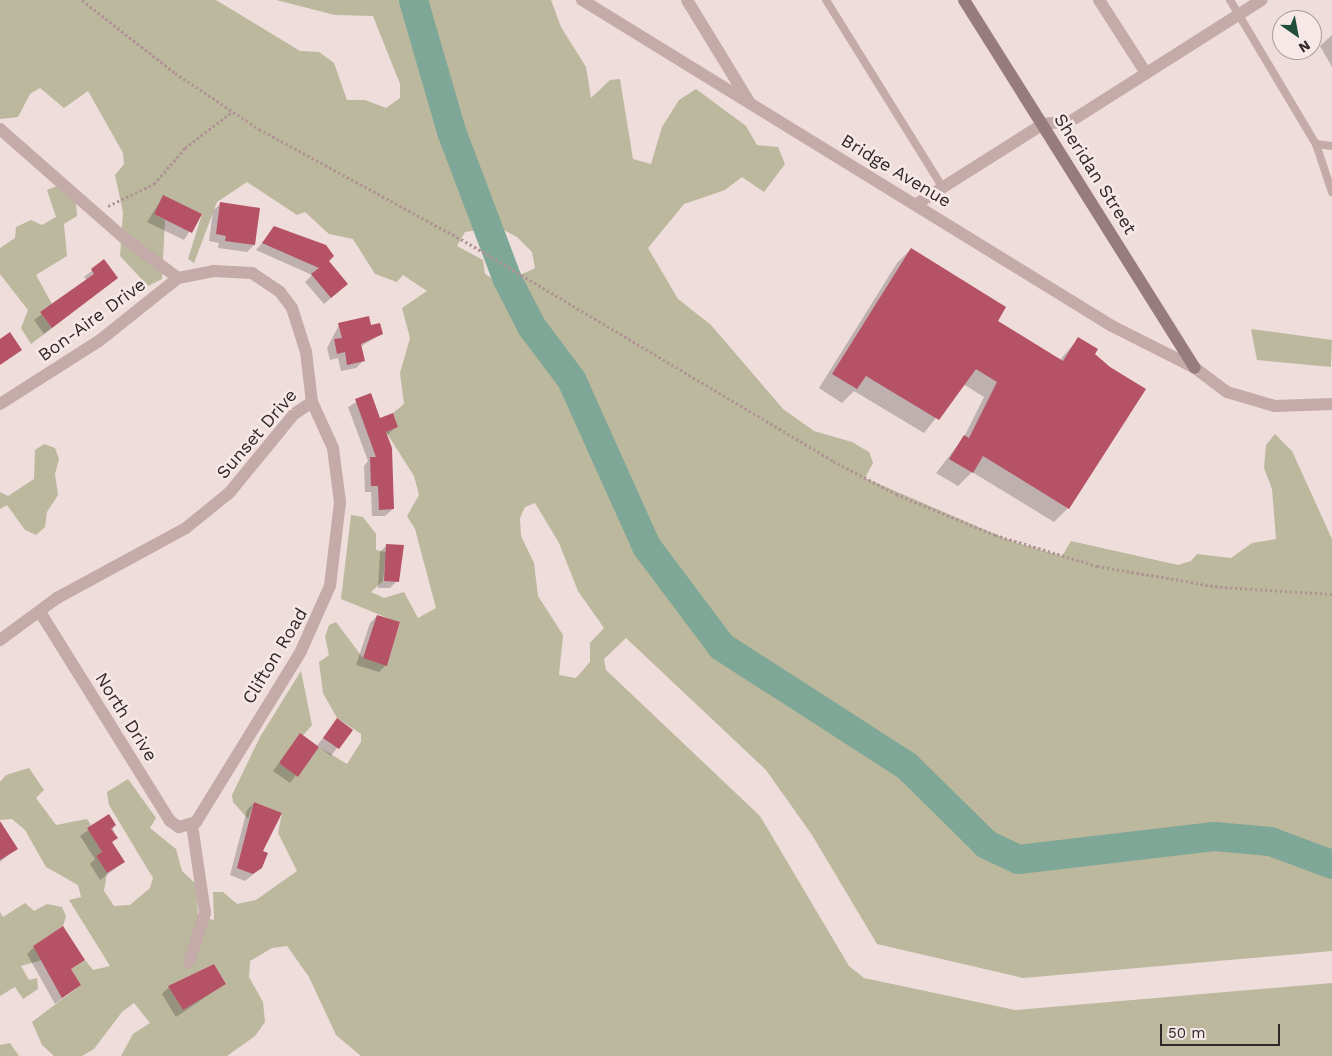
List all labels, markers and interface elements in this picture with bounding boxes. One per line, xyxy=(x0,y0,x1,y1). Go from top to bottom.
north arrow xyxy=(1272,10,1322,60)
text: N xyxy=(1296,37,1313,56)
street label: Sheridan Street xyxy=(1049,110,1141,238)
street label: Bridge Avenue xyxy=(837,130,955,212)
street label: Bon-Aire Drive xyxy=(34,274,150,366)
street label: Sunset Drive xyxy=(212,385,302,483)
street label: Clifton Road xyxy=(238,604,312,708)
street label: North Drive xyxy=(90,669,162,765)
scale bar xyxy=(1162,1014,1282,1046)
text: 50 m xyxy=(1168,1024,1205,1042)

